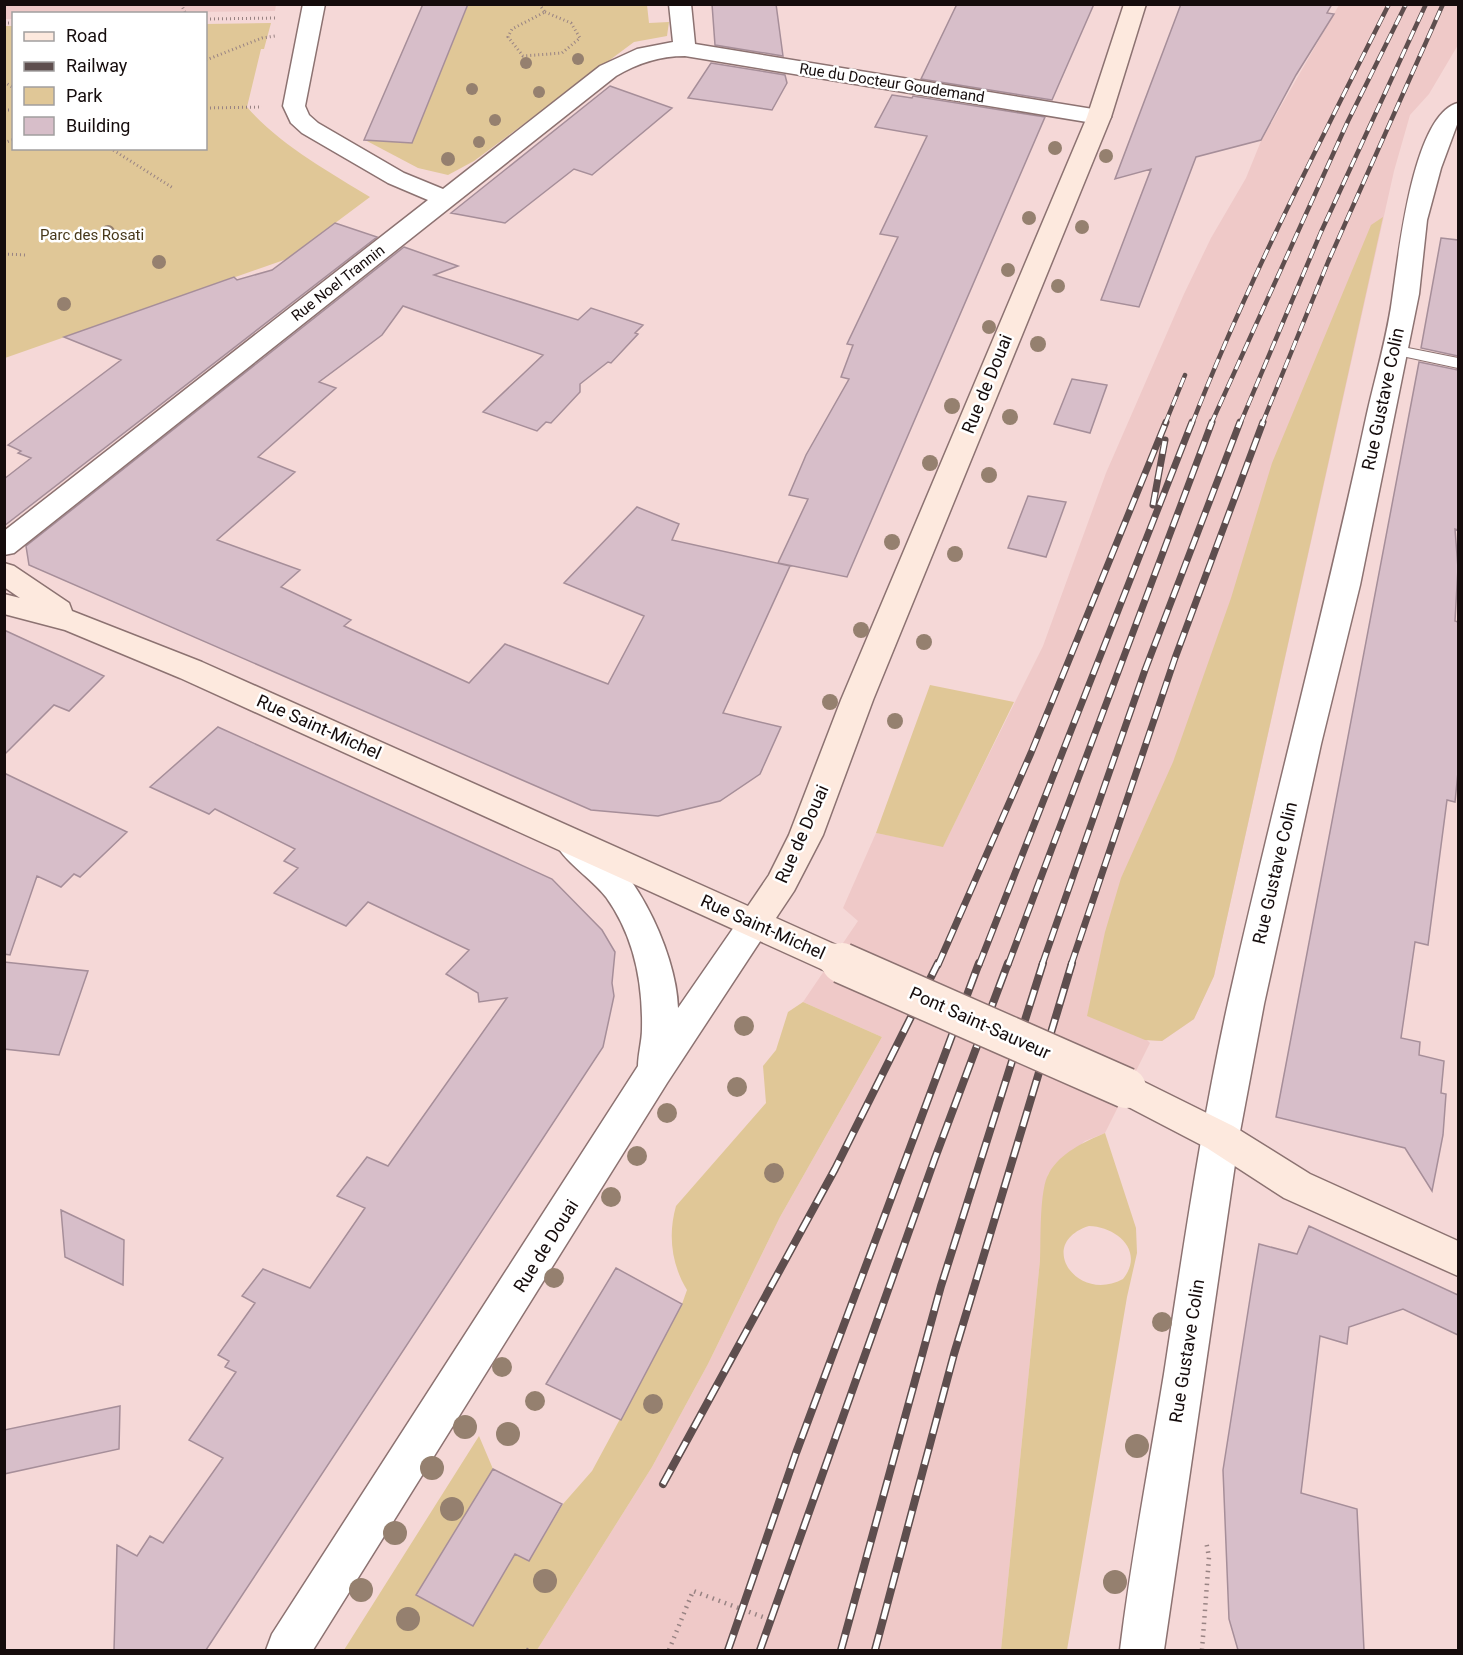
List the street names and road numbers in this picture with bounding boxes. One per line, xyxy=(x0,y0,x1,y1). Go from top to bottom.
street label: Rue du Docteur Goudemand xyxy=(798,59,986,107)
street label: Rue Noel Trannin xyxy=(288,241,388,325)
street label: Rue Gustave Colin xyxy=(1357,326,1408,472)
street label: Rue de Douai xyxy=(957,331,1016,437)
street label: Rue Saint-Michel xyxy=(254,690,385,763)
street label: Rue de Douai xyxy=(771,781,833,886)
street label: Rue Gustave Colin xyxy=(1248,800,1301,946)
street label: Rue Saint-Michel xyxy=(698,890,829,963)
street label: Pont Saint-Sauveur xyxy=(906,982,1054,1063)
street label: Rue de Douai xyxy=(509,1195,582,1296)
street label: Rue Gustave Colin xyxy=(1165,1278,1208,1424)

